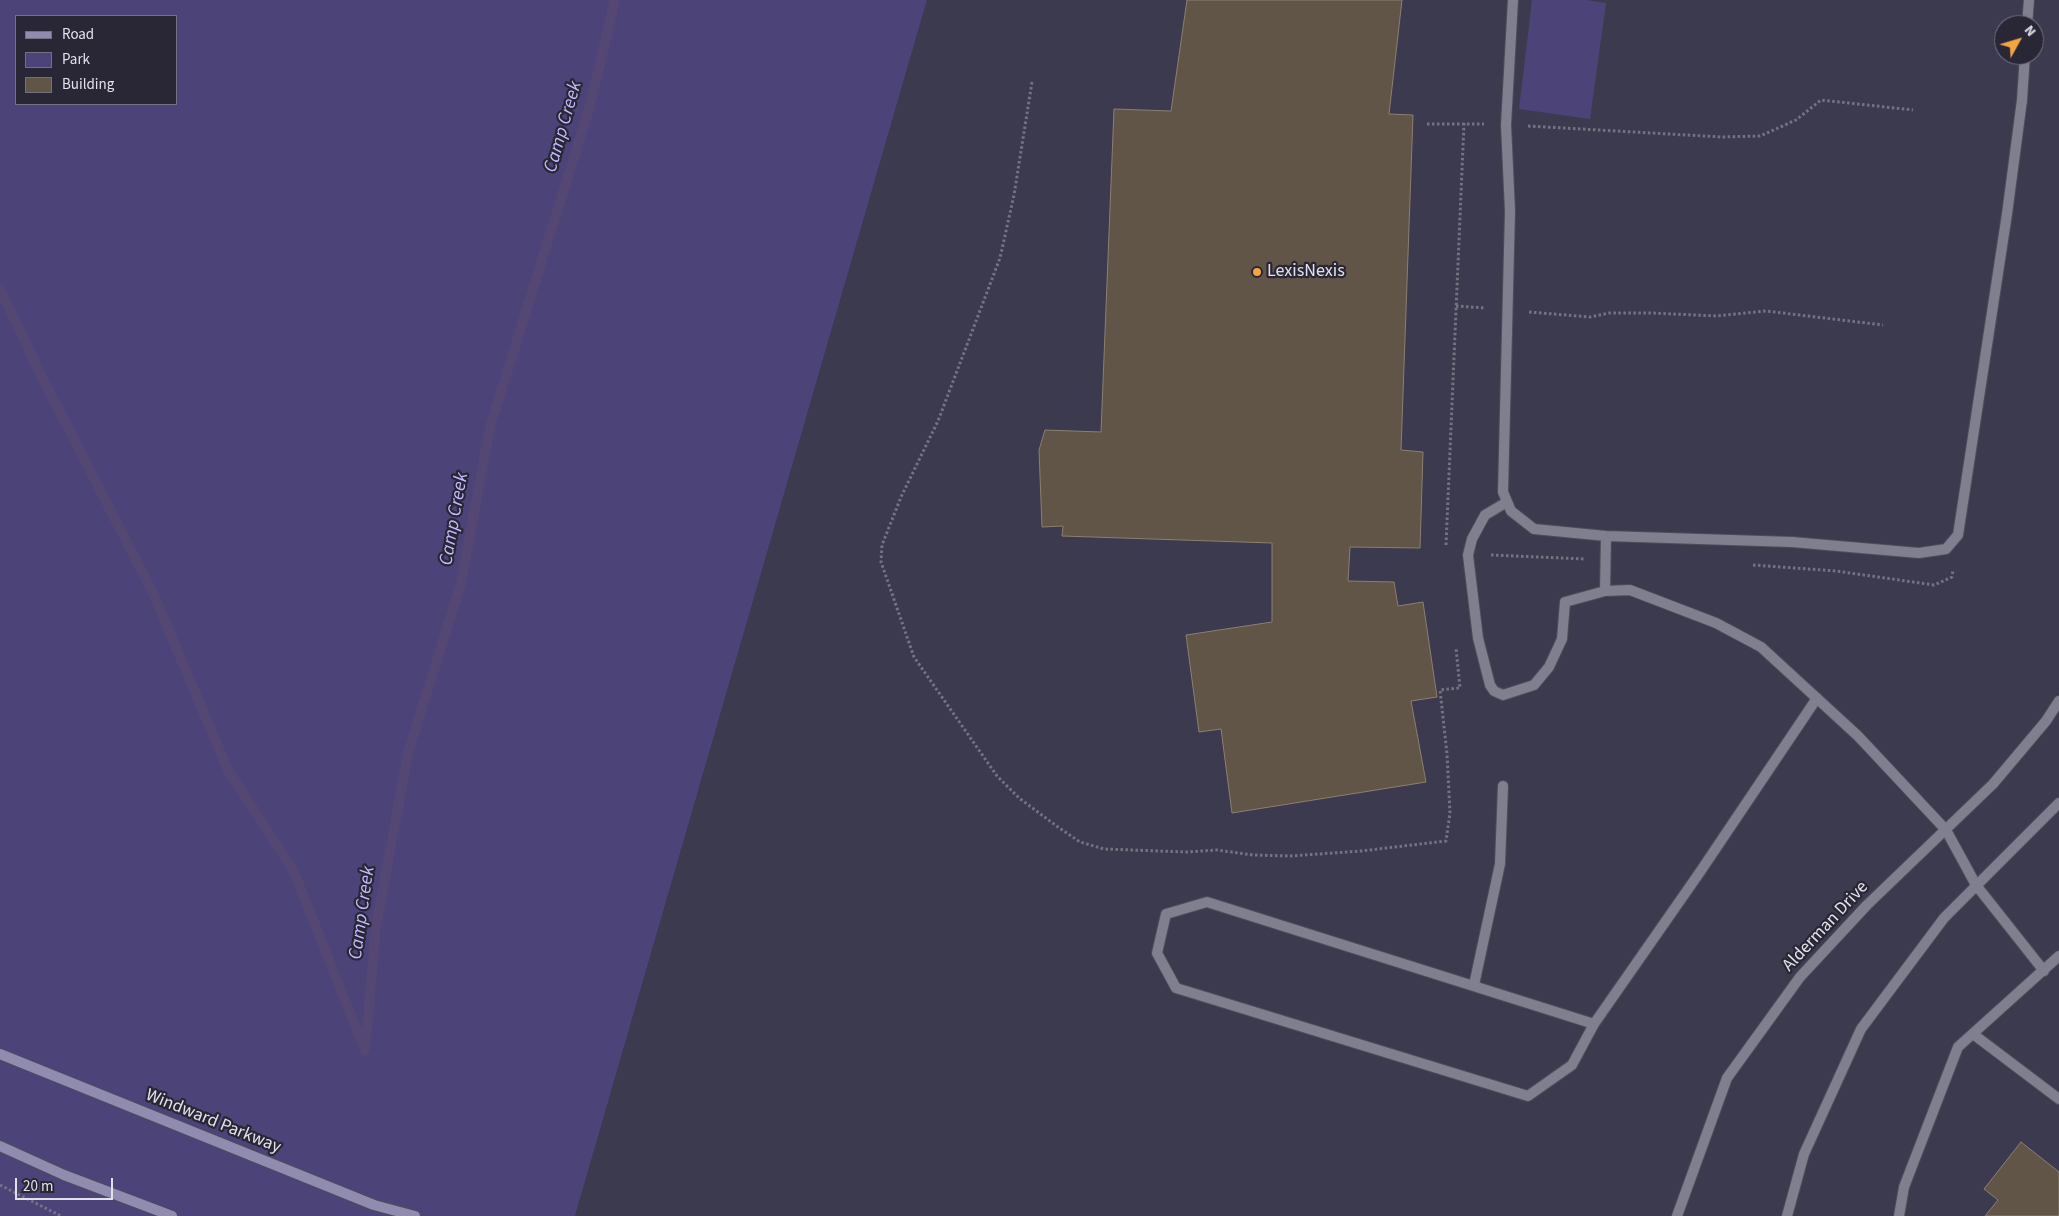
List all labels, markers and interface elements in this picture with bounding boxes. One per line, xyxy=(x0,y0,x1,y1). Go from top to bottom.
legend xyxy=(15,15,178,105)
north arrow xyxy=(1994,15,2044,65)
text: N xyxy=(2019,21,2041,41)
text: Road xyxy=(62,24,94,45)
text: Park xyxy=(62,49,90,70)
text: Building xyxy=(62,74,114,95)
water label: Camp Creek xyxy=(540,79,588,175)
place label: LexisNexis xyxy=(1267,261,1345,283)
marker: LexisNexis xyxy=(1251,266,1263,278)
water label: Camp Creek xyxy=(436,471,474,567)
water label: Camp Creek xyxy=(345,865,381,961)
street label: Alderman Drive xyxy=(1779,877,1873,977)
street label: Windward Parkway xyxy=(142,1085,284,1159)
scale bar xyxy=(18,1168,115,1200)
text: 20 m xyxy=(23,1176,53,1197)

